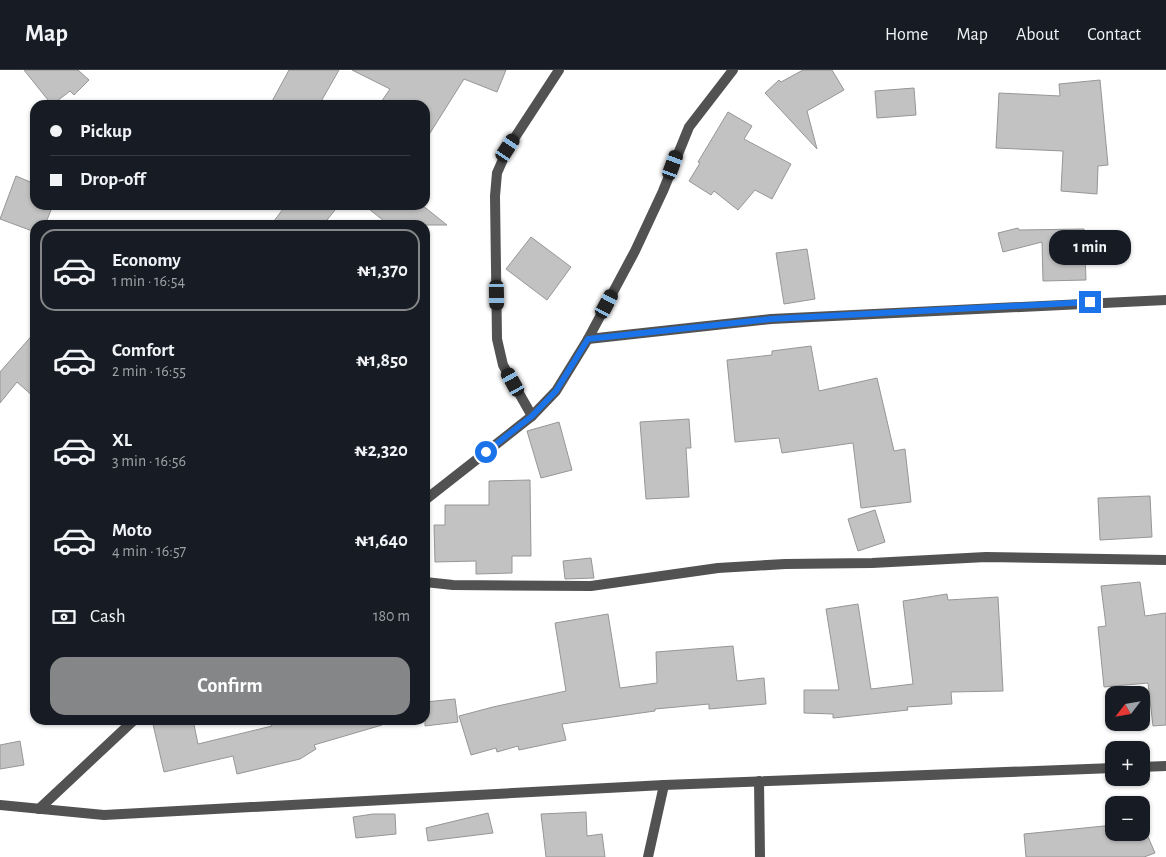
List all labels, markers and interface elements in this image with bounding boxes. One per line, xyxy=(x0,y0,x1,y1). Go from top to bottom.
text: Map xyxy=(25,22,68,46)
text: Home xyxy=(885,26,928,44)
text: Map xyxy=(956,26,988,44)
text: About xyxy=(1016,26,1059,44)
text: Contact xyxy=(1087,26,1141,44)
text: Pickup xyxy=(80,122,132,141)
car xyxy=(493,131,522,165)
car xyxy=(660,148,685,182)
text: Drop-off xyxy=(80,170,145,189)
callout: 1 min xyxy=(1049,230,1131,264)
text: 1 min xyxy=(1073,239,1107,255)
icon: car xyxy=(52,248,97,293)
text: Economy xyxy=(112,251,181,270)
text: ₦1,370 xyxy=(357,261,408,280)
text: 1 min · 16:54 xyxy=(112,273,185,289)
car xyxy=(489,280,504,310)
car xyxy=(593,287,620,321)
route end xyxy=(1079,291,1101,313)
icon: car xyxy=(52,338,97,383)
text: Comfort xyxy=(112,341,174,360)
text: ₦1,850 xyxy=(356,351,408,370)
text: 2 min · 16:55 xyxy=(112,363,186,379)
car xyxy=(499,365,526,399)
icon: car xyxy=(52,428,97,473)
text: XL xyxy=(112,431,132,450)
text: ₦2,320 xyxy=(354,441,408,460)
route start xyxy=(475,441,497,463)
text: 3 min · 16:56 xyxy=(112,453,186,469)
icon: car xyxy=(52,518,97,563)
text: Moto xyxy=(112,521,152,540)
text: ₦1,640 xyxy=(355,531,408,550)
text: 4 min · 16:57 xyxy=(112,543,186,559)
icon: cash xyxy=(50,603,78,631)
text: Cash xyxy=(90,607,126,626)
text: 180 m xyxy=(373,608,410,624)
button: Confirm xyxy=(50,657,410,715)
north arrow xyxy=(1105,686,1150,731)
map controls xyxy=(1105,686,1150,841)
button: + xyxy=(1105,741,1150,786)
button: − xyxy=(1105,796,1150,841)

